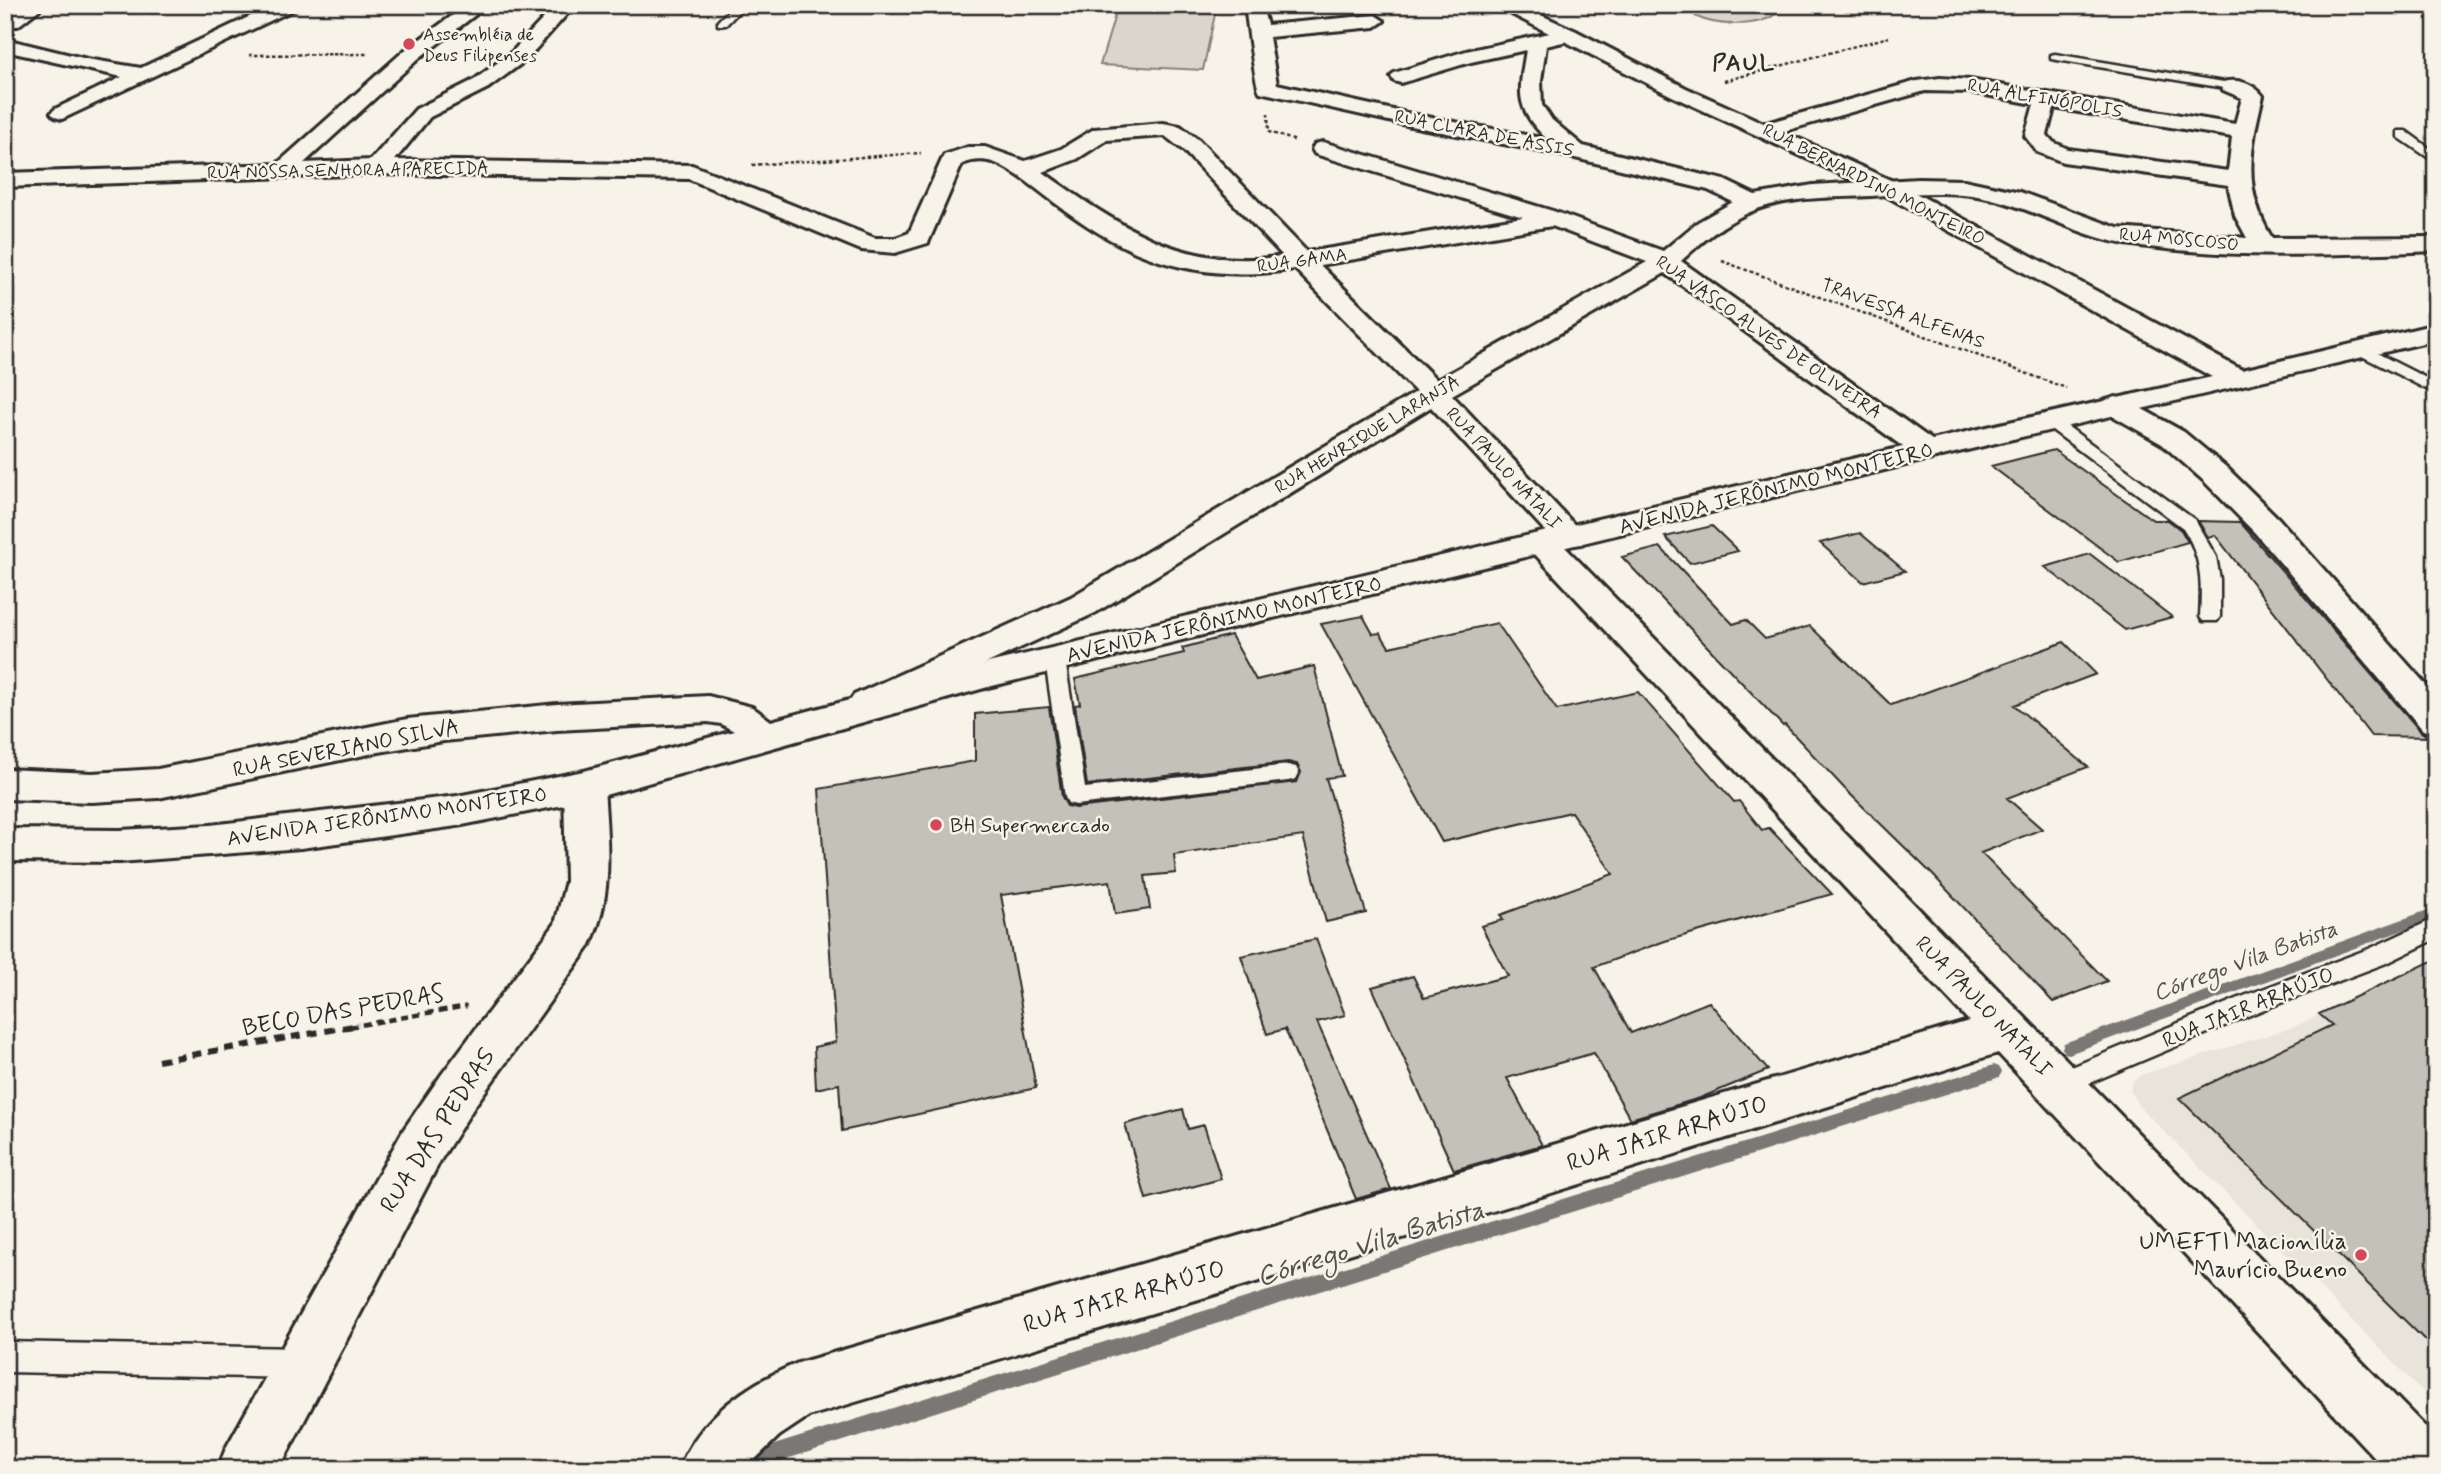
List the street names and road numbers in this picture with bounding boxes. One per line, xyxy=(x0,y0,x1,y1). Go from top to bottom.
street label: RUA ALFINÓPOLIS xyxy=(1966,74,2124,124)
street label: RUA CLARA DE ASSIS xyxy=(1392,105,1575,163)
street label: RUA BERNARDINO MONTEIRO xyxy=(1758,118,1989,251)
street label: RUA NOSSA SENHORA APARECIDA xyxy=(207,157,489,185)
street label: RUA MOSCOSO xyxy=(2118,223,2240,257)
street label: RUA GAMA xyxy=(1256,243,1349,279)
street label: RUA VASCO ALVES DE OLIVEIRA xyxy=(1651,250,1886,425)
street label: TRAVESSA ALFENAS xyxy=(1818,273,1988,355)
street label: RUA HENRIQUE LARANJA xyxy=(1270,370,1465,500)
street label: RUA PAULO NATALI xyxy=(1440,402,1566,535)
street label: AVENIDA JERÔNIMO MONTEIRO xyxy=(1616,436,1936,542)
street label: AVENIDA JERÔNIMO MONTEIRO xyxy=(1064,570,1385,670)
street label: RUA SEVERIANO SILVA xyxy=(231,713,462,785)
street label: AVENIDA JERÔNIMO MONTEIRO xyxy=(225,781,549,853)
street label: RUA PAULO NATALI xyxy=(1909,930,2058,1083)
street label: RUA JAIR ARAÚJO xyxy=(2159,961,2338,1055)
street label: BECO DAS PEDRAS xyxy=(240,978,446,1044)
street label: RUA DAS PEDRAS xyxy=(374,1043,503,1219)
street label: RUA JAIR ARAÚJO xyxy=(1563,1089,1772,1180)
street label: RUA JAIR ARAÚJO xyxy=(1020,1254,1229,1341)

